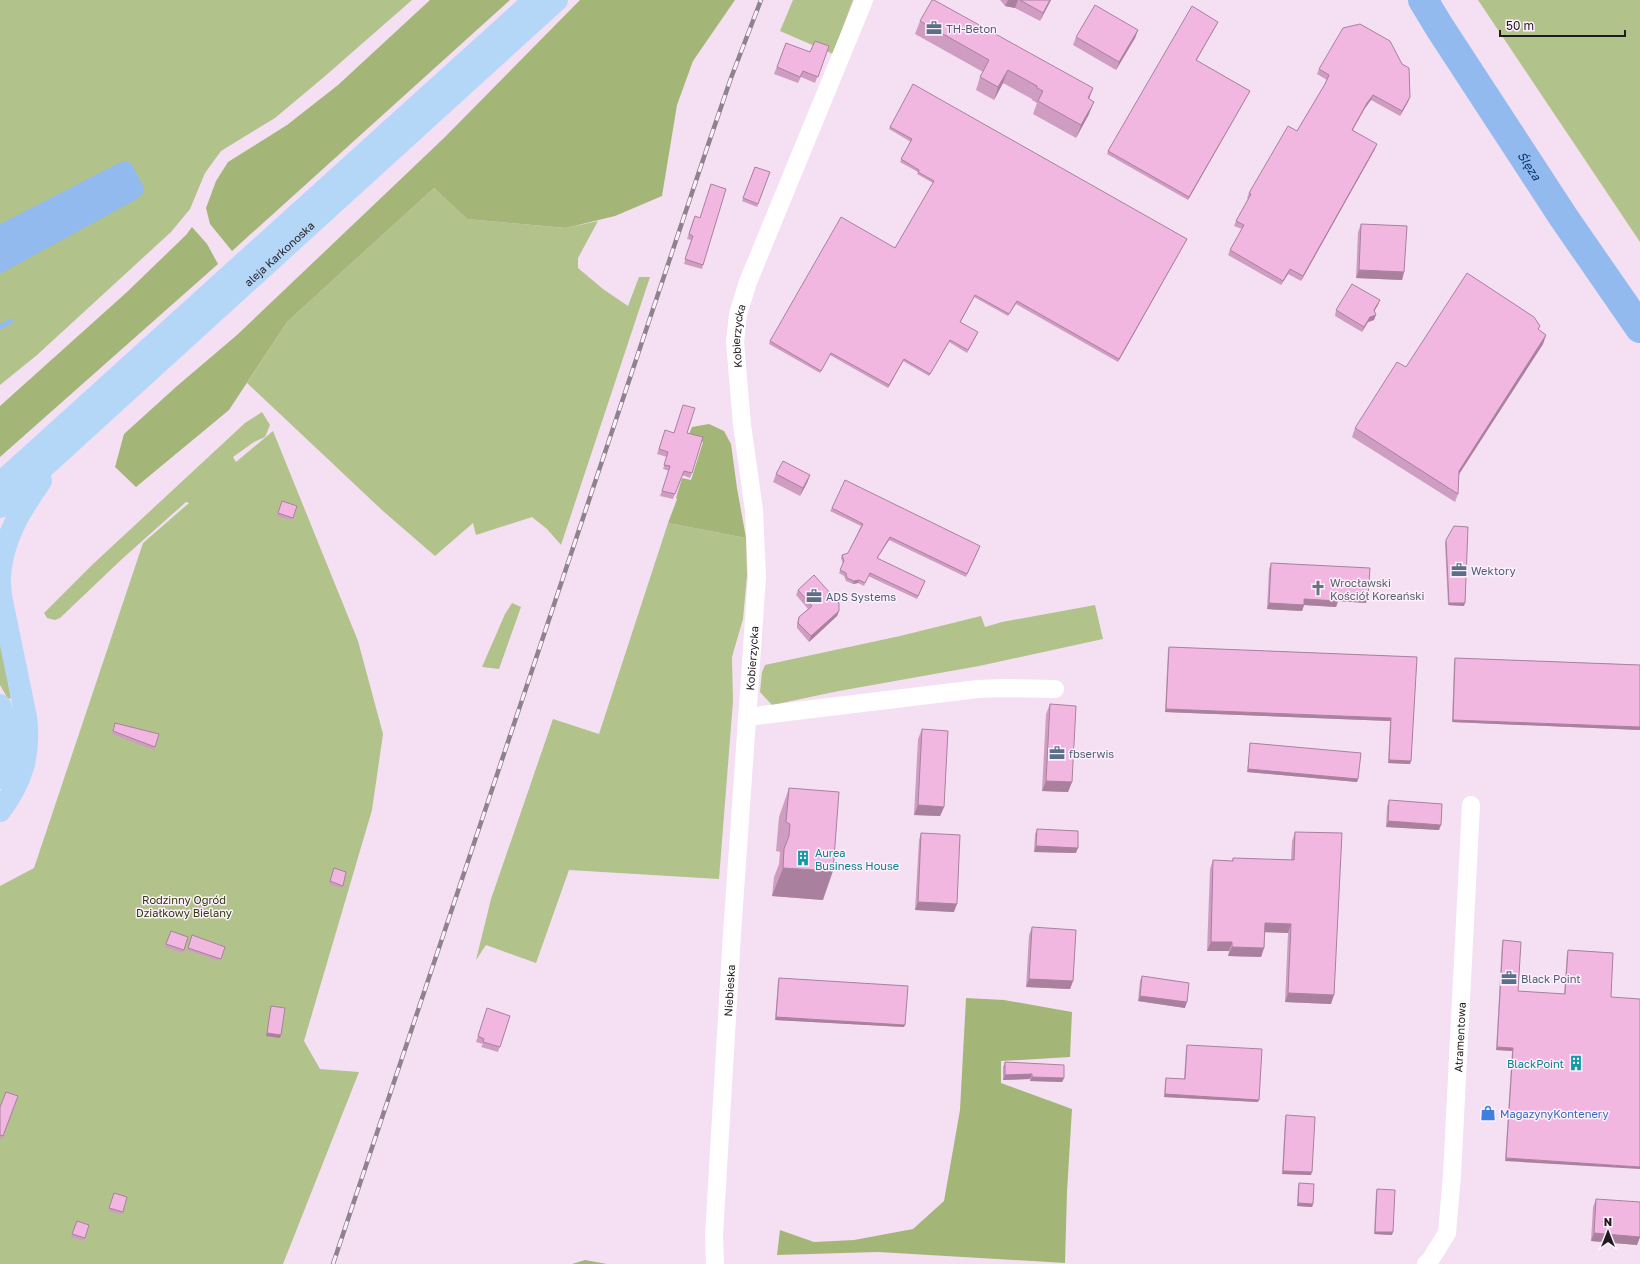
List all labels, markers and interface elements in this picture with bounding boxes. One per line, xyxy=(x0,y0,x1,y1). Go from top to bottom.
scale bar xyxy=(1500,12,1625,38)
text: 50 m xyxy=(1506,18,1534,33)
office icon: TH-Beton xyxy=(925,19,943,37)
place label: TH-Beton xyxy=(946,22,997,35)
water label: Ślęza xyxy=(1515,148,1545,184)
street label: aleja Karkonoska xyxy=(241,218,316,288)
street label: Kobierzycka xyxy=(728,302,747,368)
office icon: Wektory xyxy=(1450,561,1468,579)
place label: Wektory xyxy=(1471,564,1516,577)
place label: Wrocławski Kościół Koreański xyxy=(1330,576,1424,602)
church icon: Wrocławski Kościół Koreański xyxy=(1309,579,1327,597)
office icon: ADS Systems xyxy=(805,587,823,605)
place label: ADS Systems xyxy=(826,590,896,603)
street label: Kobierzycka xyxy=(743,626,760,691)
office icon: fbserwis xyxy=(1048,744,1066,762)
place label: fbserwis xyxy=(1069,747,1114,760)
place label: Aurea Business House xyxy=(815,846,899,872)
building icon: Aurea Business House xyxy=(794,849,812,867)
park label: Rodzinny Ogród Działkowy Bielany xyxy=(136,893,232,919)
street label: Niebieska xyxy=(721,964,737,1017)
office icon: Black Point xyxy=(1500,969,1518,987)
place label: Black Point xyxy=(1521,972,1581,985)
street label: Atramentowa xyxy=(1451,1002,1467,1073)
building icon: BlackPoint xyxy=(1567,1054,1585,1072)
place label: BlackPoint xyxy=(1507,1057,1564,1070)
shop icon: MagazynyKontenery xyxy=(1479,1104,1497,1122)
place label: MagazynyKontenery xyxy=(1500,1107,1609,1120)
north arrow xyxy=(1588,1212,1628,1252)
text: N xyxy=(1604,1215,1612,1228)

